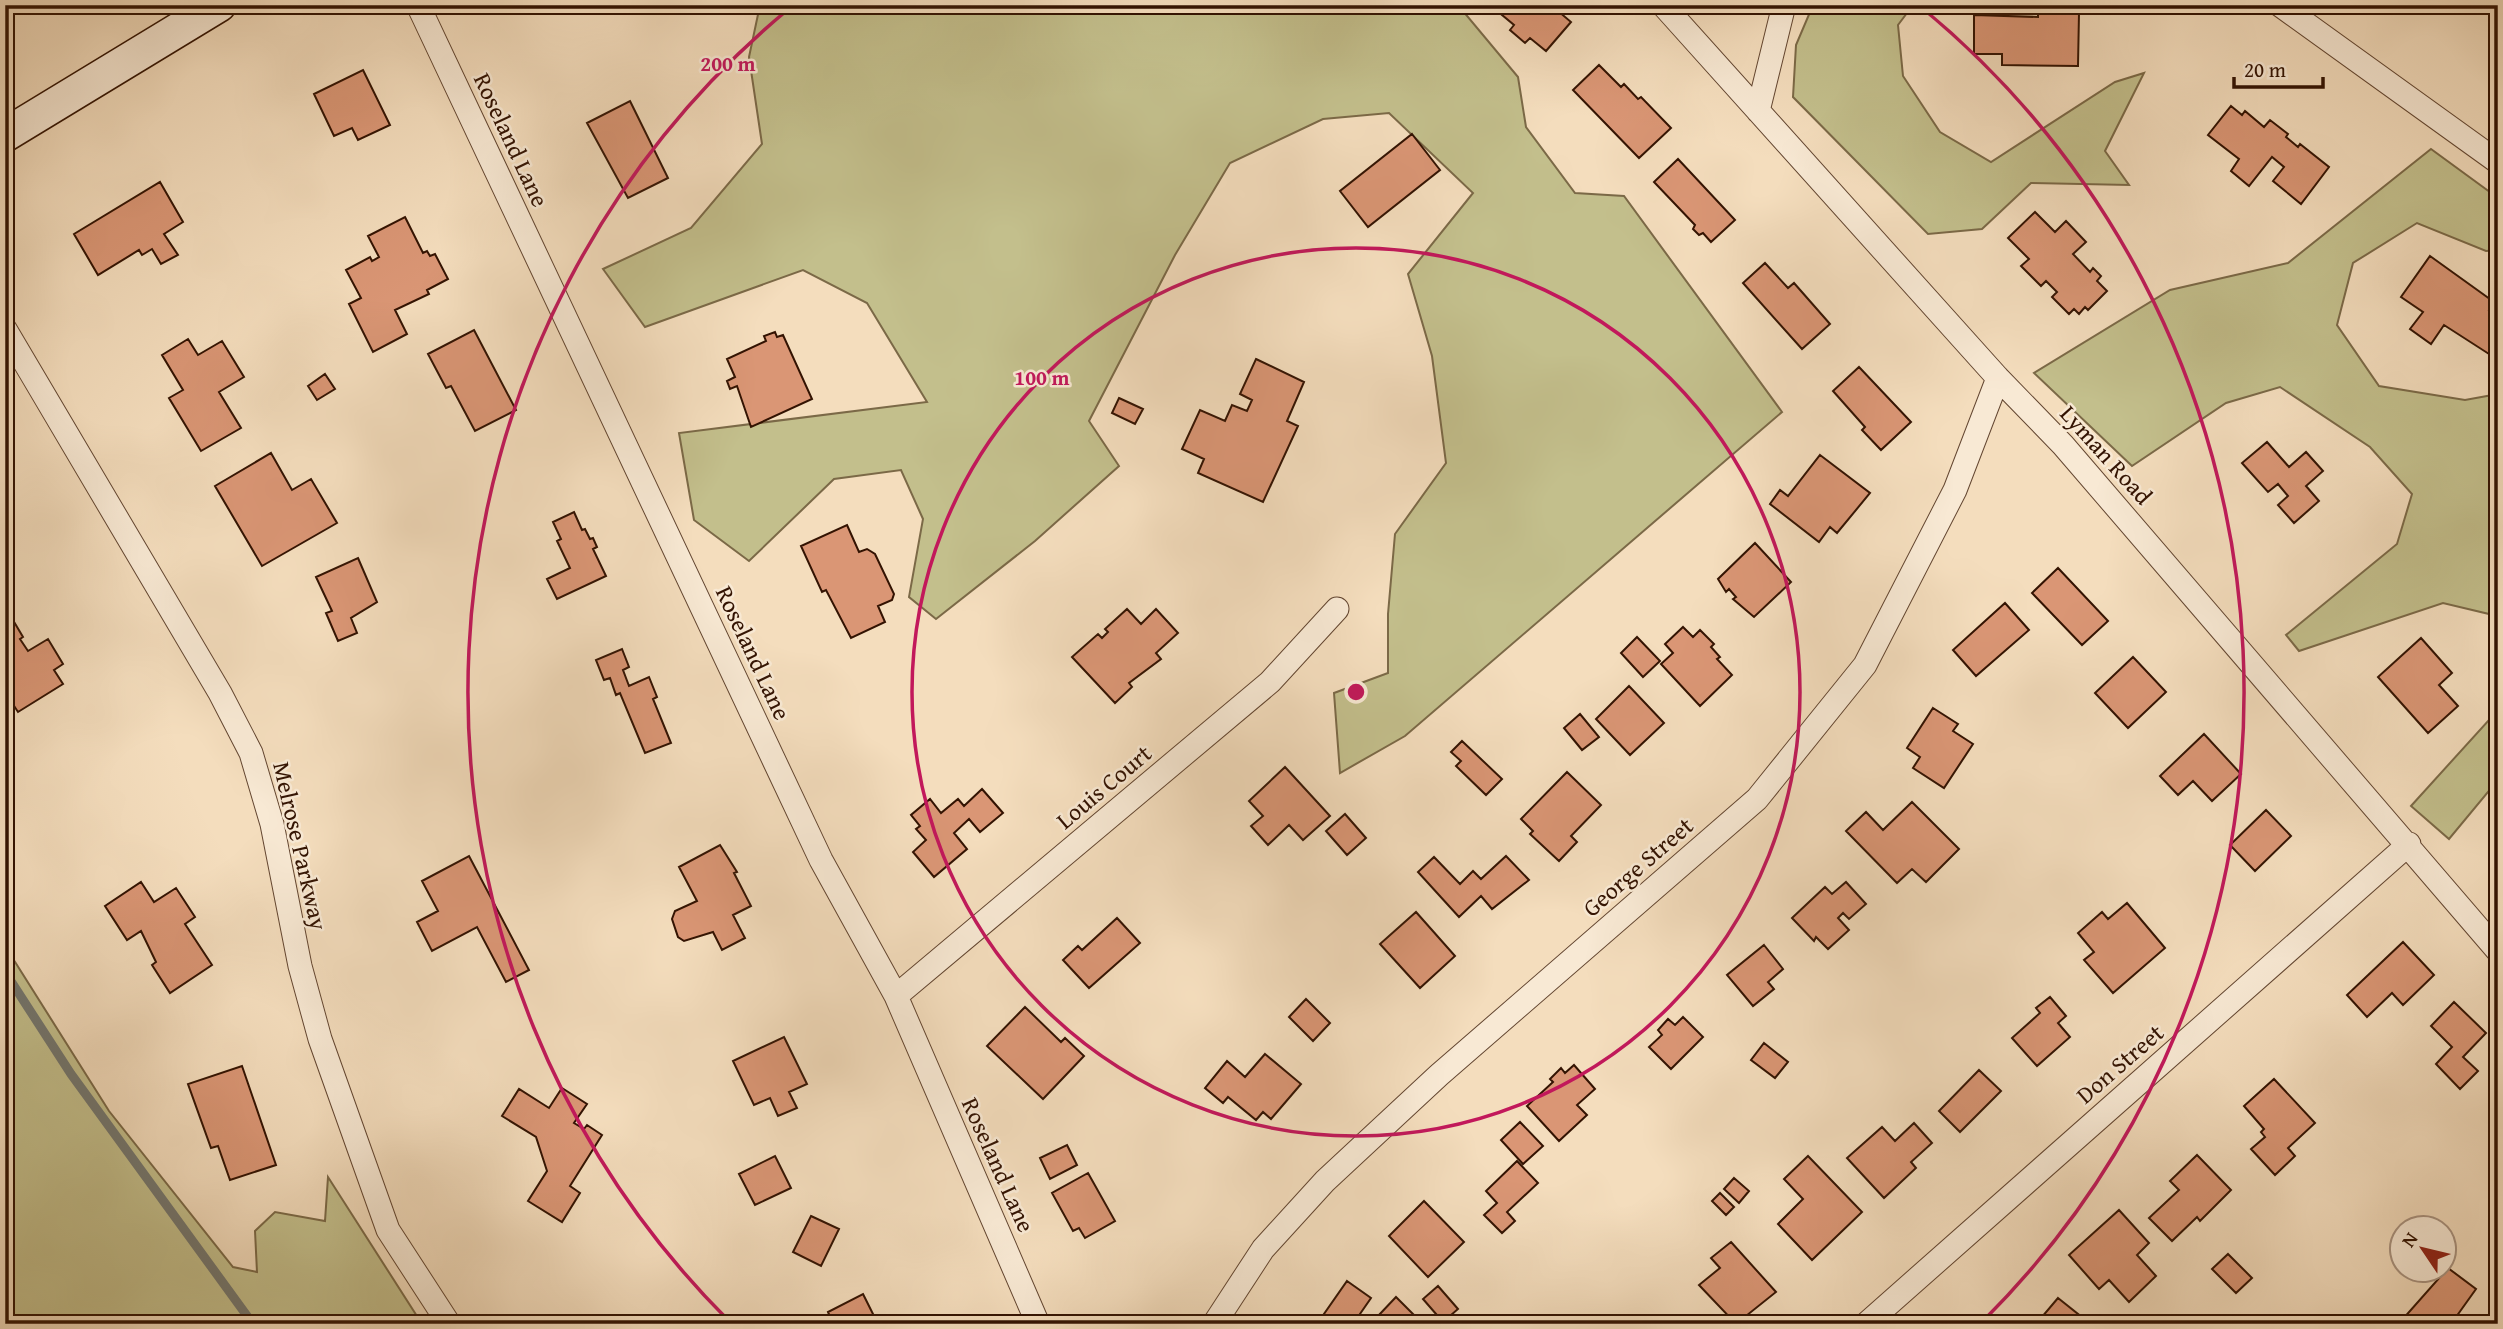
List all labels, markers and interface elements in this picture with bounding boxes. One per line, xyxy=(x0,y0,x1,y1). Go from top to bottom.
scale bar xyxy=(2234,46,2323,90)
text: 200 m xyxy=(700,48,756,79)
text: 20 m xyxy=(2244,54,2286,85)
street label: Roseland Lane xyxy=(465,67,558,213)
text: 100 m xyxy=(1014,362,1070,393)
street label: Lyman Road xyxy=(2052,397,2161,512)
street label: Roseland Lane xyxy=(707,580,800,726)
centre of rings xyxy=(1344,680,1368,704)
street label: Louis Court xyxy=(1048,736,1159,837)
street label: Melrose Parkway xyxy=(264,758,337,934)
street label: George Street xyxy=(1575,808,1701,925)
street label: Don Street xyxy=(2068,1015,2172,1112)
street label: Roseland Lane xyxy=(953,1092,1044,1238)
north arrow xyxy=(2388,1214,2458,1284)
text: N xyxy=(2394,1226,2424,1252)

